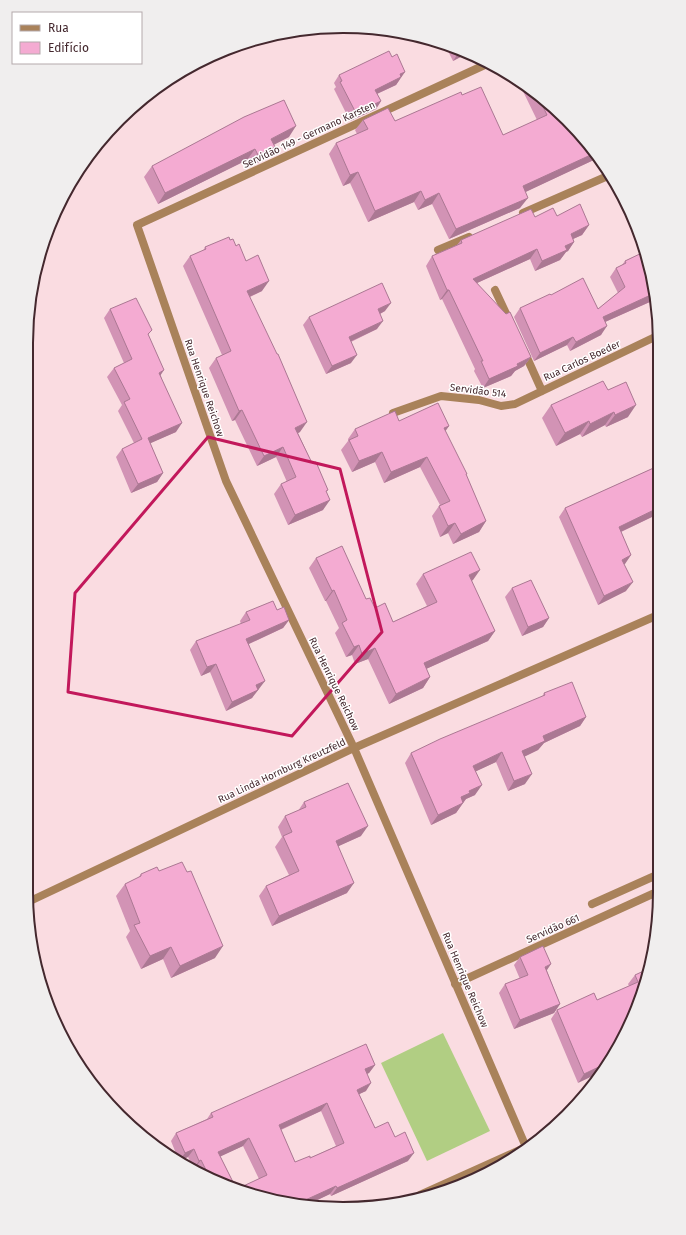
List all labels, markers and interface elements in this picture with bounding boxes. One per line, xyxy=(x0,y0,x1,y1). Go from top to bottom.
legend xyxy=(12,12,142,64)
text: Rua xyxy=(48,21,69,35)
text: Edifício xyxy=(48,41,89,55)
street label: Servidão 149 - Germano Karsten xyxy=(241,99,377,171)
street label: Rua Henrique Reichow xyxy=(182,338,226,438)
street label: Rua Carlos Boeder xyxy=(542,338,622,384)
street label: Servidão 514 xyxy=(449,382,507,400)
street label: Rua Henrique Reichow xyxy=(306,635,362,733)
street label: Rua Linda Hornburg Kreutzfeld xyxy=(216,736,348,806)
street label: Servidão 661 xyxy=(525,912,581,946)
street label: Rua Henrique Reichow xyxy=(439,930,491,1030)

